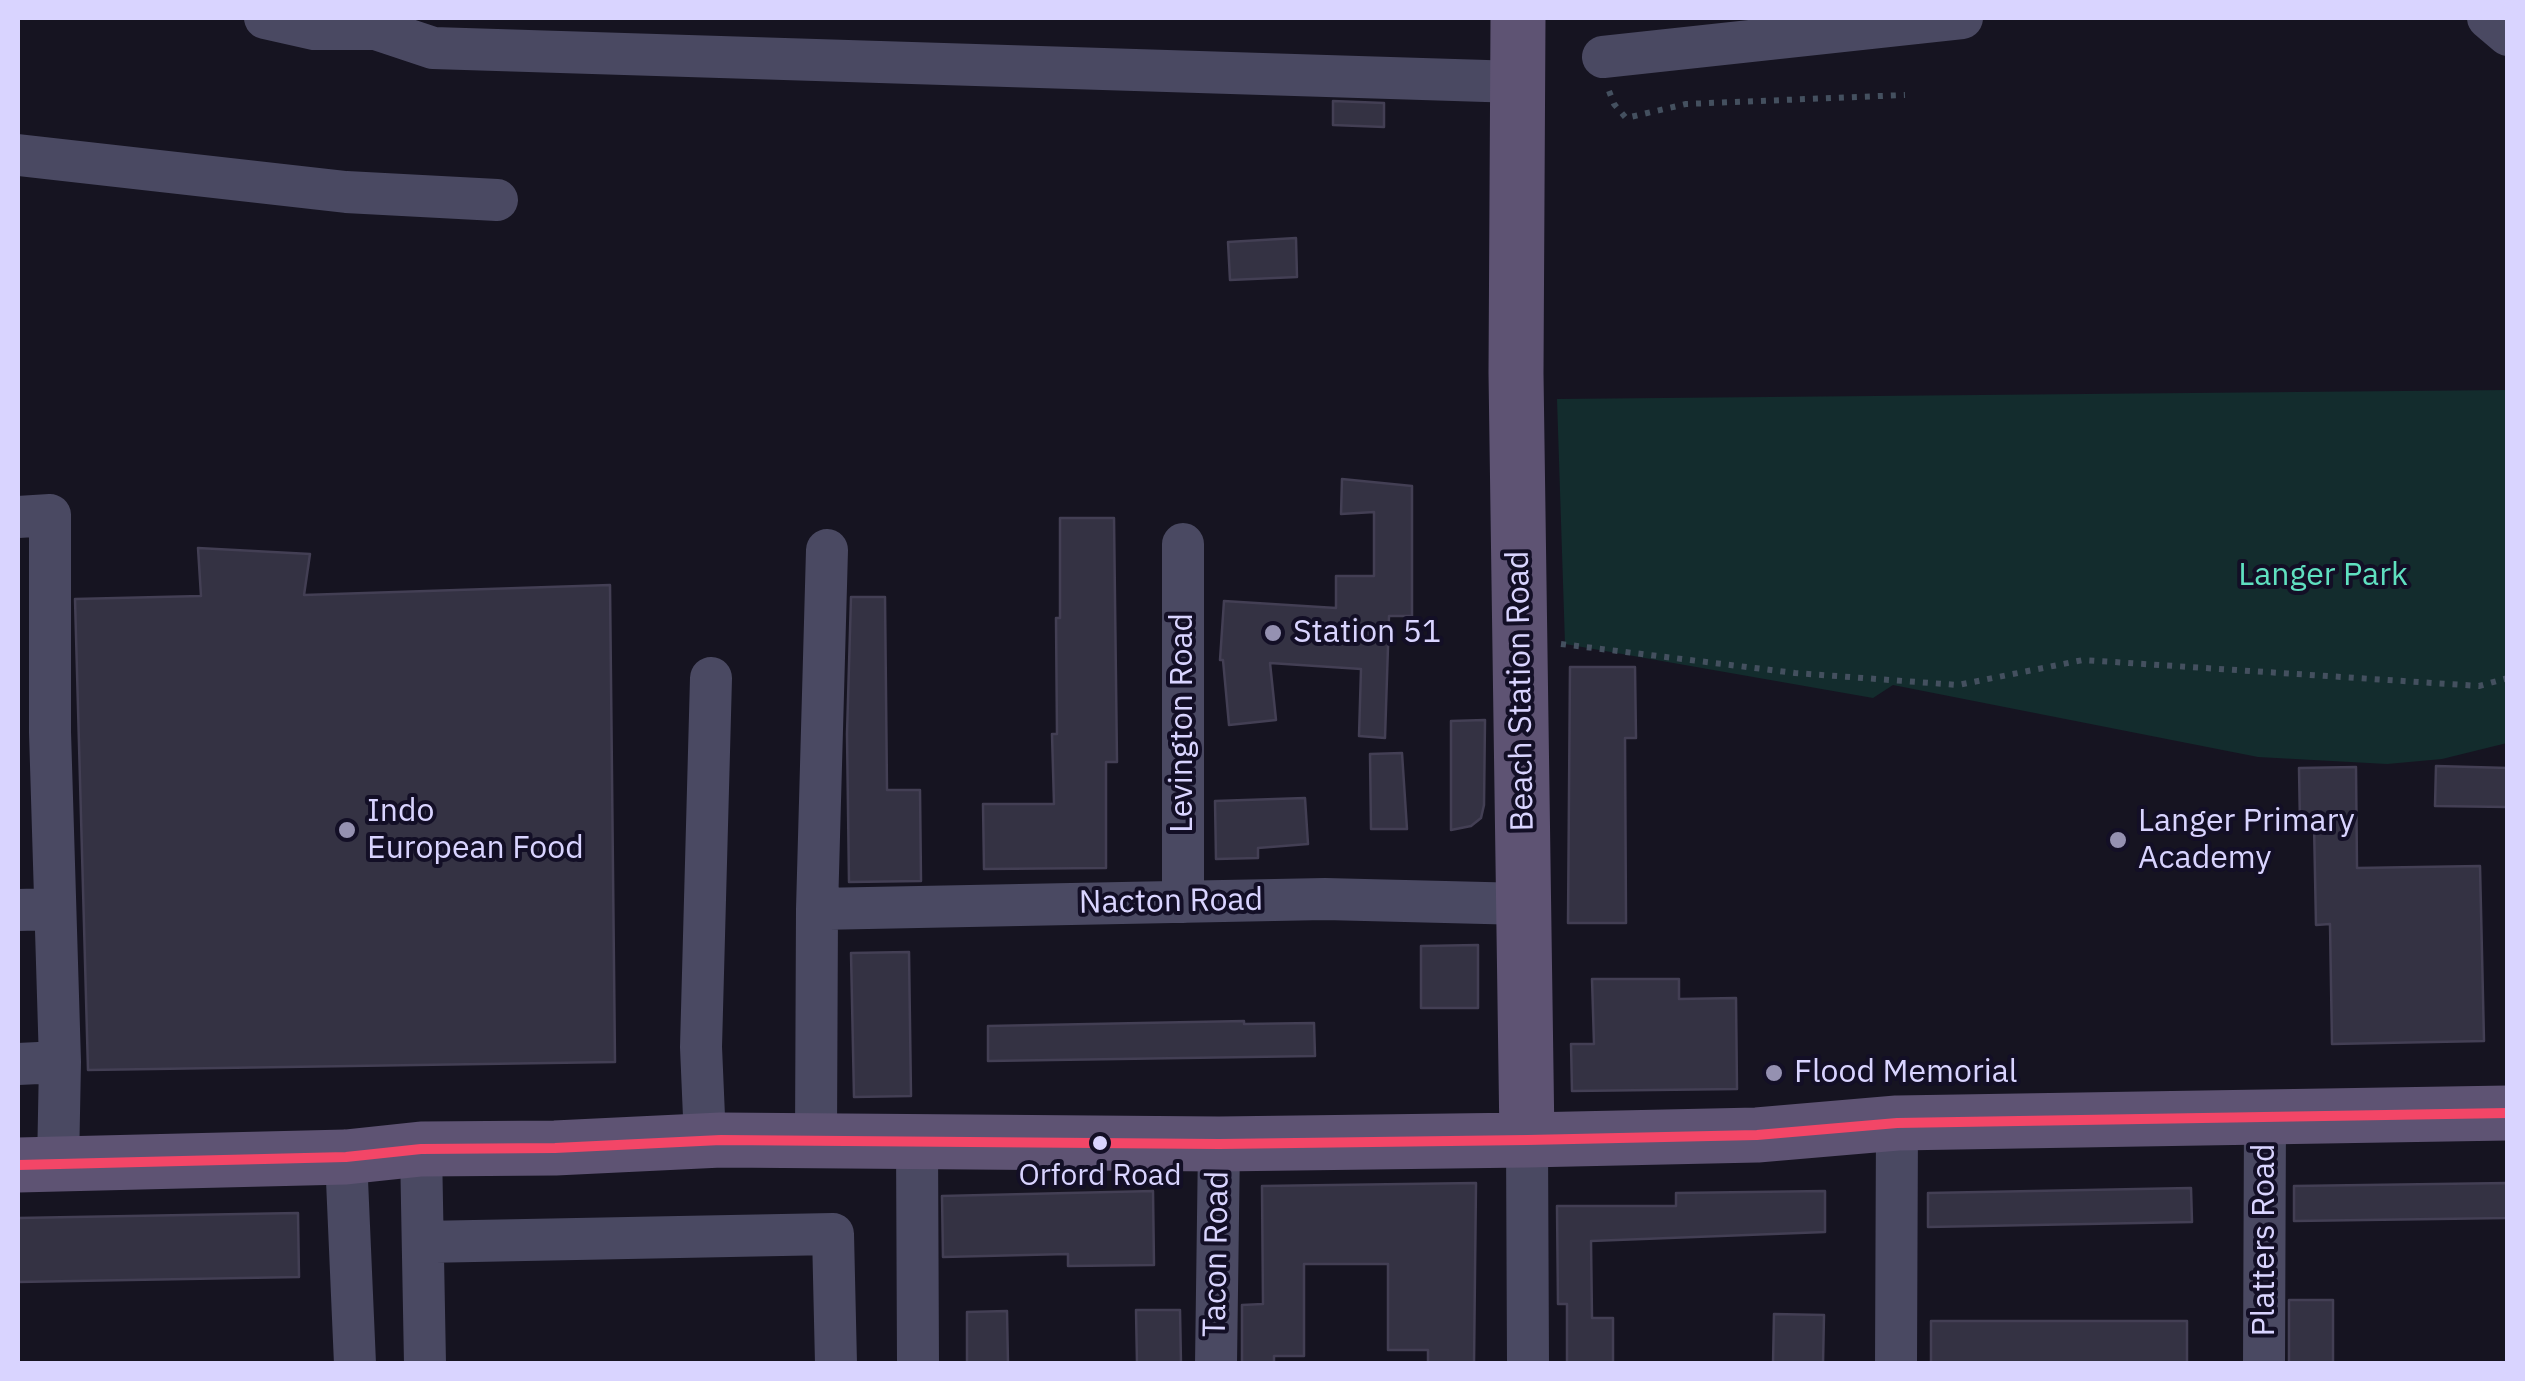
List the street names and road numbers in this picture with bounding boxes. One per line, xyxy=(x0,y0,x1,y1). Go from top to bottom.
street label: Beach Station Road xyxy=(1499,550,1543,832)
street label: Levington Road xyxy=(1164,613,1202,833)
street label: Nacton Road xyxy=(1079,881,1263,923)
street label: Platters Road xyxy=(2246,1143,2284,1337)
street label: Tacon Road xyxy=(1196,1171,1238,1337)

